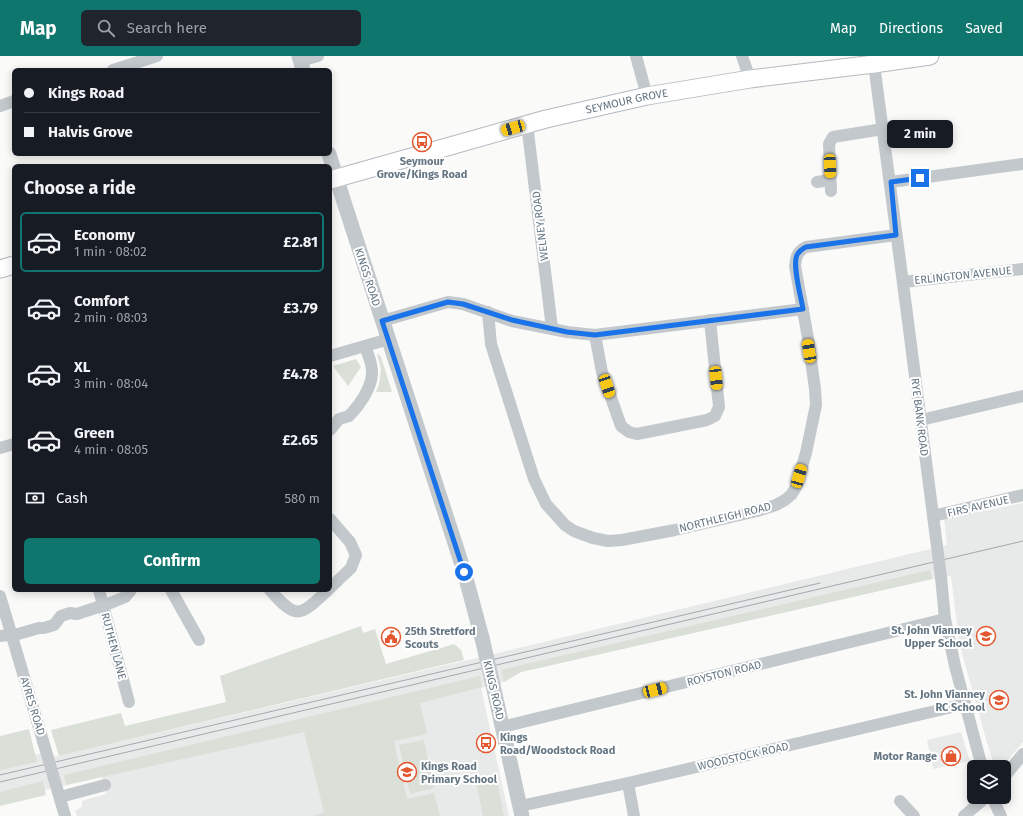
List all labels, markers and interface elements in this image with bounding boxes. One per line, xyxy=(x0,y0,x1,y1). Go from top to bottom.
search box xyxy=(81,10,361,46)
text: Map xyxy=(20,17,57,40)
icon: search xyxy=(95,17,117,39)
text: Search here xyxy=(127,19,207,37)
text: Map xyxy=(830,20,857,37)
text: Directions xyxy=(879,20,943,37)
text: Saved xyxy=(965,20,1003,37)
text: Kings Road xyxy=(48,84,124,102)
street label: SEYMOUR GROVE xyxy=(584,87,669,117)
car xyxy=(500,119,526,137)
callout: 2 min xyxy=(887,120,953,148)
text: Halvis Grove xyxy=(48,123,133,141)
text: 2 min xyxy=(904,126,936,141)
bus stop icon: Seymour Grove/Kings Road xyxy=(411,131,433,153)
car xyxy=(824,154,836,178)
place label: Seymour Grove/Kings Road xyxy=(377,155,467,181)
route end xyxy=(911,169,929,187)
text: Choose a ride xyxy=(24,177,136,199)
street label: WELNEY ROAD xyxy=(530,190,551,262)
icon: car xyxy=(26,224,62,260)
text: Economy xyxy=(74,226,135,244)
text: £2.81 xyxy=(283,233,318,251)
text: 1 min · 08:02 xyxy=(74,244,147,259)
street label: KINGS ROAD xyxy=(352,246,383,308)
street label: ERLINGTON AVENUE xyxy=(914,264,1012,287)
icon: car xyxy=(26,290,62,326)
text: Comfort xyxy=(74,292,130,310)
text: £3.79 xyxy=(283,299,318,317)
text: 2 min · 08:03 xyxy=(74,310,147,325)
car xyxy=(801,338,817,364)
icon: car xyxy=(26,356,62,392)
text: XL xyxy=(74,358,90,376)
text: £4.78 xyxy=(283,365,318,383)
car xyxy=(709,365,723,391)
car xyxy=(598,373,616,399)
text: 3 min · 08:04 xyxy=(74,376,148,391)
street label: RYE BANK ROAD xyxy=(908,377,931,457)
icon: car xyxy=(26,422,62,458)
text: Green xyxy=(74,424,114,442)
text: £2.65 xyxy=(282,431,318,449)
text: 4 min · 08:05 xyxy=(74,442,148,457)
car xyxy=(790,463,808,489)
icon: cash xyxy=(24,487,46,509)
text: Cash xyxy=(56,489,88,507)
text: 580 m xyxy=(284,491,320,506)
street label: FIRS AVENUE xyxy=(946,493,1010,520)
street label: NORTHLEIGH ROAD xyxy=(678,500,772,535)
button: Confirm xyxy=(24,538,320,584)
route start xyxy=(455,563,473,581)
street label: RUTHEN LANE xyxy=(98,611,129,681)
place label: St. John Vianney Upper School xyxy=(891,624,973,650)
place label: 25th Stretford Scouts xyxy=(405,625,476,651)
school or university icon: St. John Vianney Upper School xyxy=(975,625,997,647)
public building icon: 25th Stretford Scouts xyxy=(380,626,402,648)
street label: ROYSTON ROAD xyxy=(686,658,763,689)
street label: KINGS ROAD xyxy=(480,659,507,721)
street label: AYRES ROAD xyxy=(17,675,48,737)
car xyxy=(642,681,668,699)
place label: St. John Vianney RC School xyxy=(904,688,986,714)
school or university icon: St. John Vianney RC School xyxy=(988,689,1010,711)
place label: Kings Road/Woodstock Road xyxy=(500,731,615,757)
bus stop icon: Kings Road/Woodstock Road xyxy=(475,732,497,754)
street label: WOODSTOCK ROAD xyxy=(696,740,790,773)
shop icon: Motor Range xyxy=(940,745,962,767)
place label: Motor Range xyxy=(873,750,937,763)
place label: Kings Road Primary School xyxy=(421,760,498,786)
map controls xyxy=(967,760,1011,804)
button: layers xyxy=(967,760,1011,804)
school or university icon: Kings Road Primary School xyxy=(396,761,418,783)

